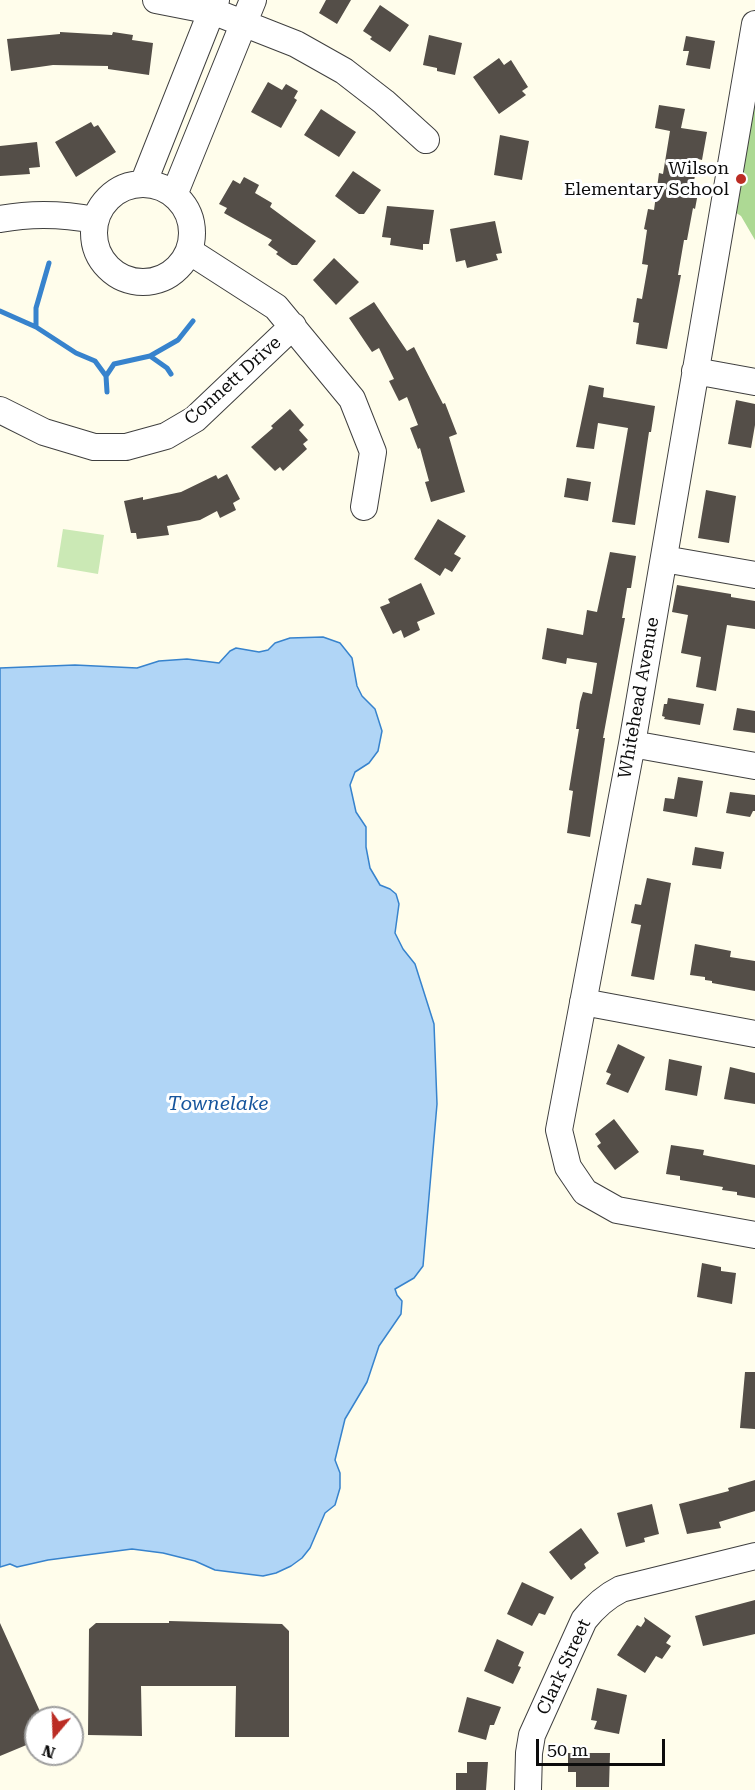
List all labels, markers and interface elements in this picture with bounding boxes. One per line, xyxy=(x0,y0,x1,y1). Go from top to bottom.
place label: Wilson Elementary School xyxy=(564,158,729,201)
marker: Wilson Elementary School xyxy=(734,172,748,186)
street label: Connett Drive xyxy=(180,332,286,430)
street label: Whitehead Avenue xyxy=(614,616,664,780)
water label: Townelake xyxy=(168,1092,268,1116)
street label: Clark Street xyxy=(532,1616,596,1718)
north arrow xyxy=(24,1706,84,1766)
scale bar xyxy=(539,1727,668,1765)
text: 50 m xyxy=(547,1739,588,1760)
text: N xyxy=(40,1741,58,1763)

